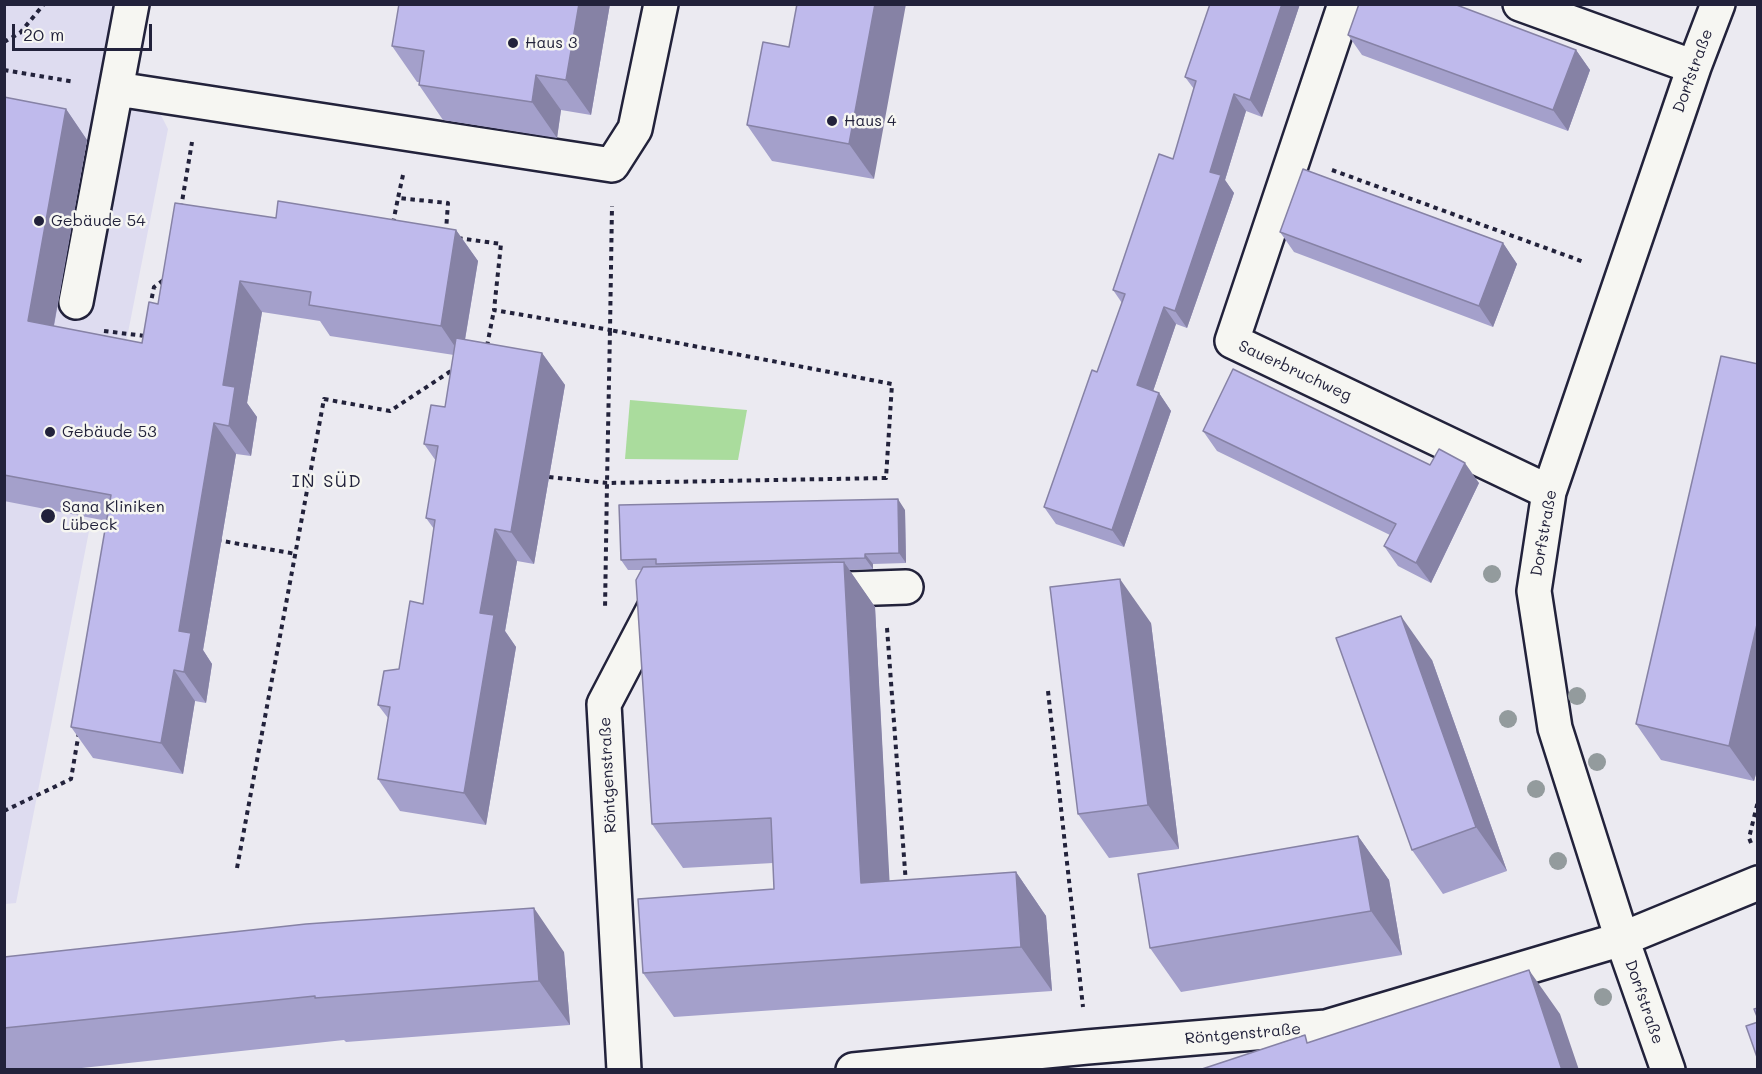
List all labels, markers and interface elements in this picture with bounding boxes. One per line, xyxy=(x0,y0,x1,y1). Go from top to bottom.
scale bar xyxy=(15,12,154,50)
text: 20 m xyxy=(23,22,64,46)
street label: Dorfstraße xyxy=(1669,27,1717,115)
place label: Haus 3 xyxy=(525,33,577,53)
marker: Haus 3 xyxy=(506,36,520,50)
place label: Haus 4 xyxy=(844,111,896,131)
marker: Haus 4 xyxy=(825,114,839,128)
place label: Gebäude 54 xyxy=(51,211,146,231)
marker: Gebäude 54 xyxy=(32,214,46,228)
street label: Sauerbruchweg xyxy=(1235,336,1355,406)
place label: Gebäude 53 xyxy=(62,422,157,442)
marker: Gebäude 53 xyxy=(43,425,57,439)
district label: IN SÜD xyxy=(292,470,362,492)
street label: Dorfstraße xyxy=(1527,488,1561,578)
place label: Sana Kliniken Lübeck xyxy=(62,497,165,535)
marker: Sana Kliniken Lübeck xyxy=(39,507,57,525)
street label: Röntgenstraße xyxy=(595,716,621,834)
street label: Dorfstraße xyxy=(1621,957,1667,1047)
street label: Röntgenstraße xyxy=(1184,1019,1302,1049)

